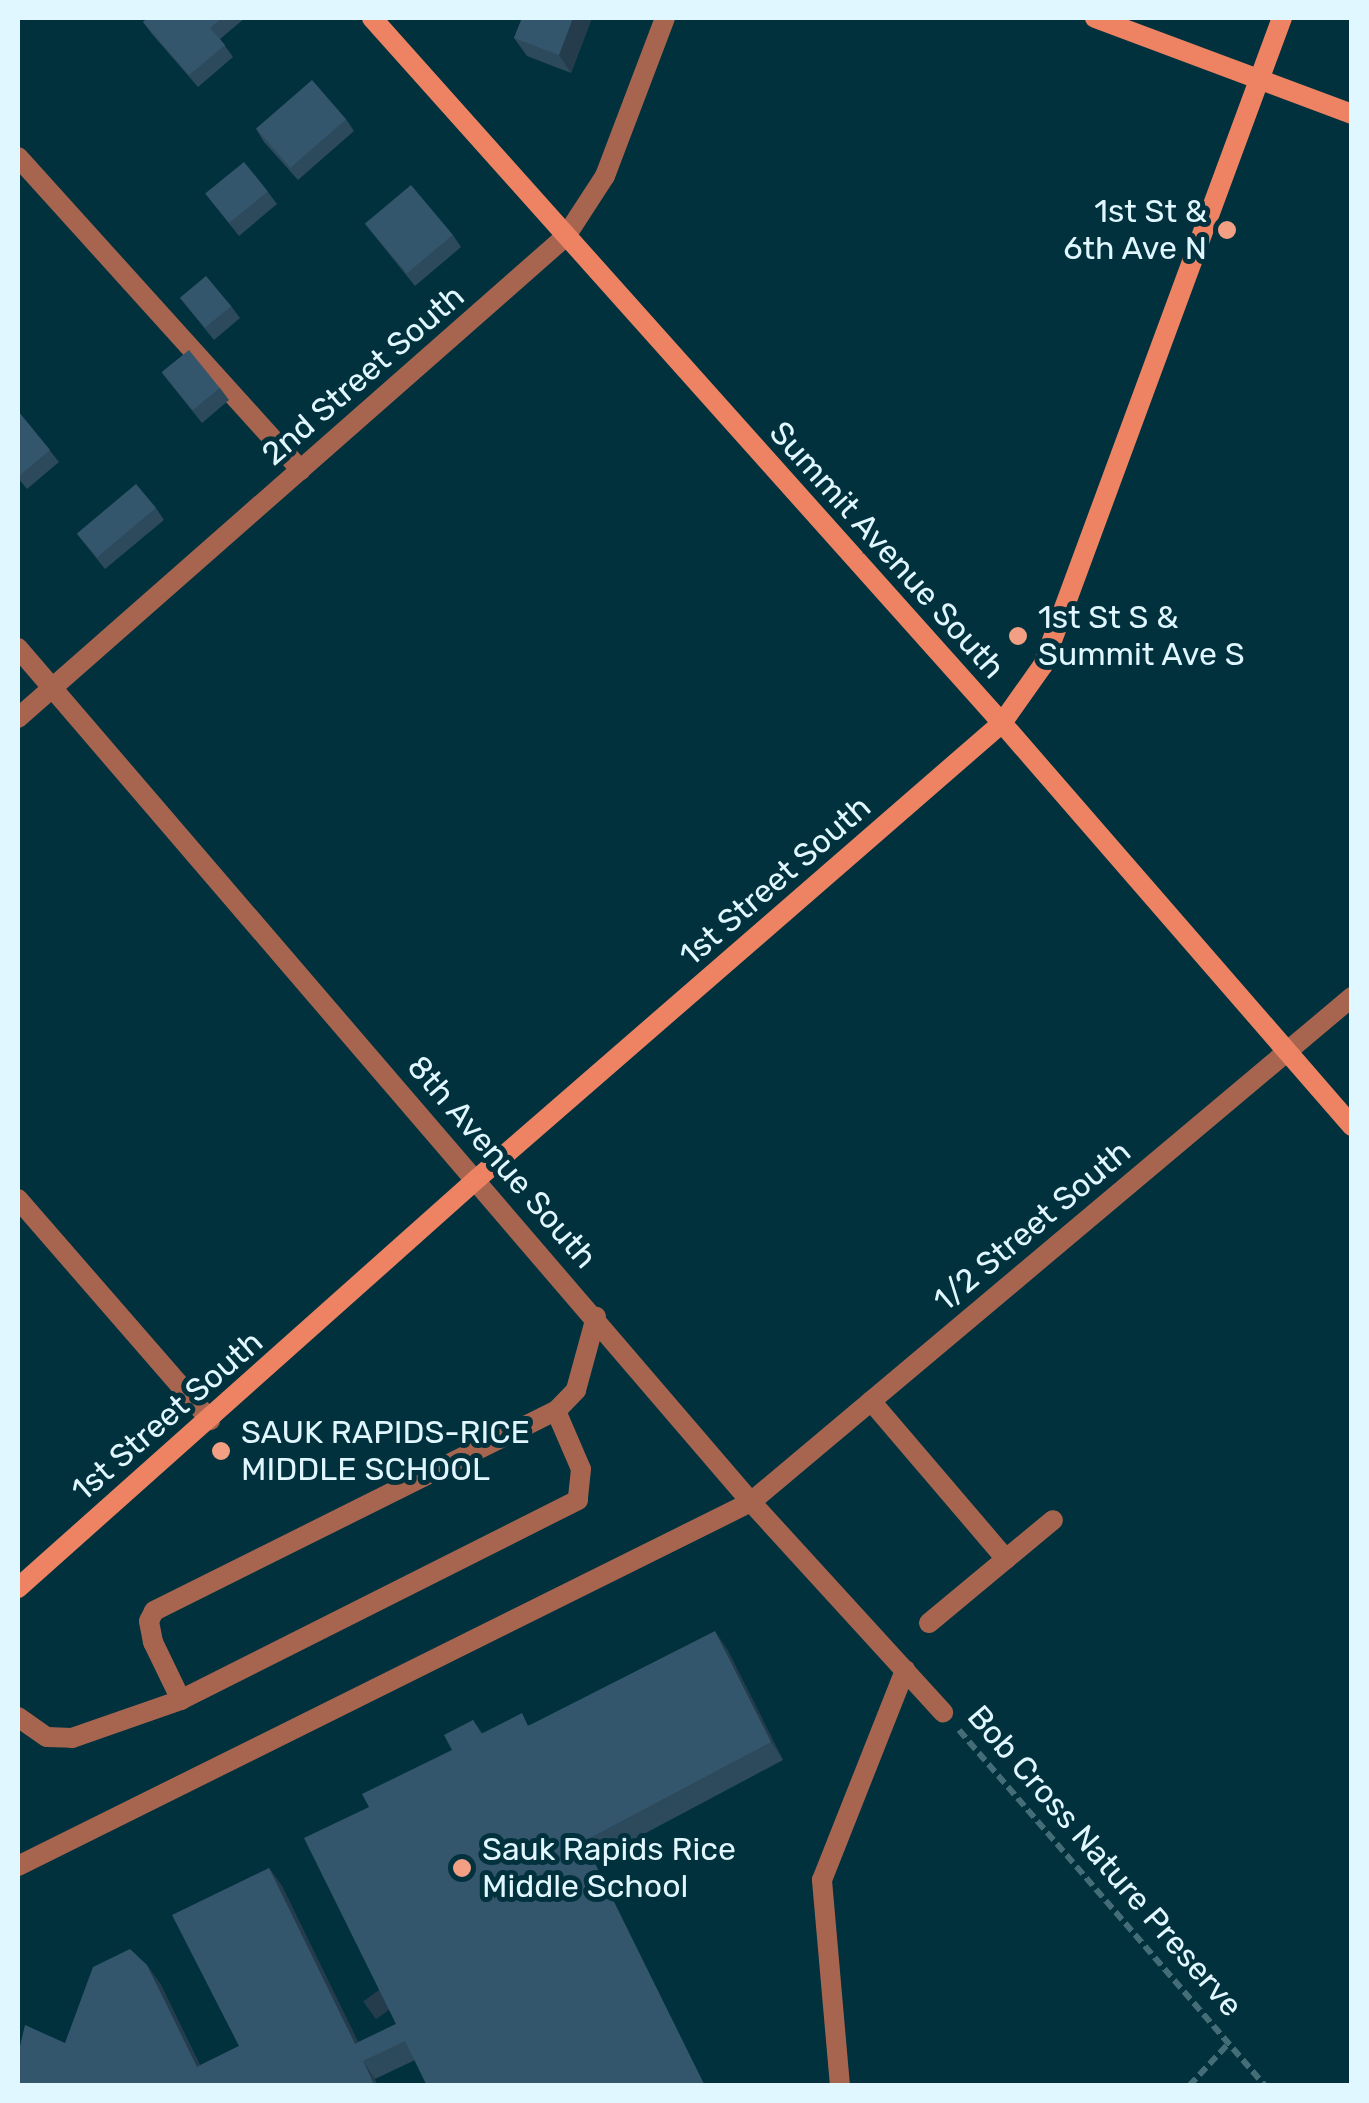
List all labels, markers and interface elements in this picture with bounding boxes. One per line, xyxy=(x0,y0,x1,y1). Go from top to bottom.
place label: 1st St & 6th Ave N xyxy=(1062,193,1207,268)
marker: 1st St & 6th Ave N xyxy=(1216,219,1238,241)
street label: 2nd Street South xyxy=(254,277,472,473)
street label: Summit Avenue South xyxy=(761,413,1013,687)
place label: 1st St S & Summit Ave S xyxy=(1038,599,1245,674)
marker: 1st St S & Summit Ave S xyxy=(1007,625,1029,647)
street label: 1st Street South xyxy=(672,788,878,974)
street label: 8th Avenue South xyxy=(399,1048,605,1276)
street label: 1/2 Street South xyxy=(926,1132,1138,1320)
street label: 1st Street South xyxy=(64,1323,270,1509)
place label: SAUK RAPIDS-RICE MIDDLE SCHOOL xyxy=(241,1414,530,1489)
marker: SAUK RAPIDS-RICE MIDDLE SCHOOL xyxy=(210,1440,232,1462)
street label: Bob Cross Nature Preserve xyxy=(959,1698,1251,2024)
place label: Sauk Rapids Rice Middle School xyxy=(482,1831,736,1906)
marker: Sauk Rapids Rice Middle School xyxy=(451,1857,473,1879)

